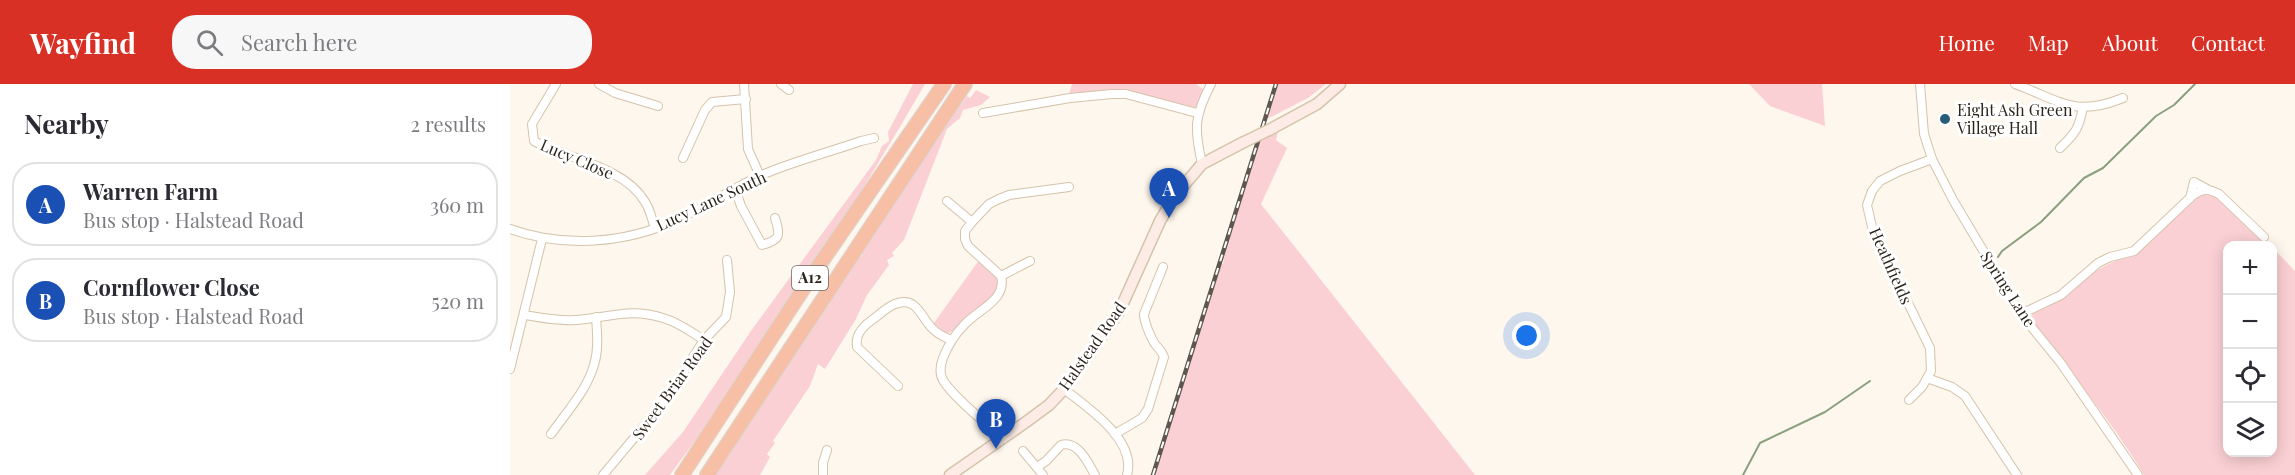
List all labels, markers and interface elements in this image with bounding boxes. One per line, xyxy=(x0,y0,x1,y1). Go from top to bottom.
search box xyxy=(172,15,592,69)
text: Wayfind xyxy=(30,24,136,61)
icon: search xyxy=(193,26,226,59)
text: Search here xyxy=(241,27,357,57)
text: Home xyxy=(1939,28,1995,56)
text: Map xyxy=(2028,28,2069,56)
text: About xyxy=(2102,28,2158,56)
text: Contact xyxy=(2191,28,2265,56)
place label: Eight Ash Green Village Hall xyxy=(1956,99,2073,138)
text: Nearby xyxy=(24,106,109,141)
text: 2 results xyxy=(411,110,486,137)
marker: Eight Ash Green Village Hall xyxy=(1938,112,1952,126)
street label: Lucy Close xyxy=(537,134,617,183)
street label: Lucy Lane South xyxy=(652,166,770,235)
pin: A xyxy=(1150,168,1188,218)
text: Warren Farm xyxy=(83,176,218,206)
text: A xyxy=(39,191,52,218)
text: 360 m xyxy=(430,191,484,218)
text: Bus stop · Halstead Road xyxy=(83,206,304,233)
street label: Heathfields xyxy=(1865,224,1918,307)
map controls xyxy=(2223,241,2277,457)
button: + xyxy=(2223,241,2277,295)
street label: Spring Lane xyxy=(1976,247,2041,331)
road number: A12 xyxy=(792,266,828,290)
text: Cornflower Close xyxy=(83,272,260,302)
text: B xyxy=(39,287,52,314)
text: 520 m xyxy=(431,287,484,314)
button: − xyxy=(2223,295,2277,349)
street label: Halstead Road xyxy=(1053,297,1130,394)
text: Bus stop · Halstead Road xyxy=(83,302,304,329)
your location xyxy=(1512,321,1541,350)
street label: Sweet Briar Road xyxy=(627,332,716,444)
button: locate xyxy=(2223,349,2277,403)
pin: B xyxy=(976,400,1016,449)
button: layers xyxy=(2223,403,2277,457)

